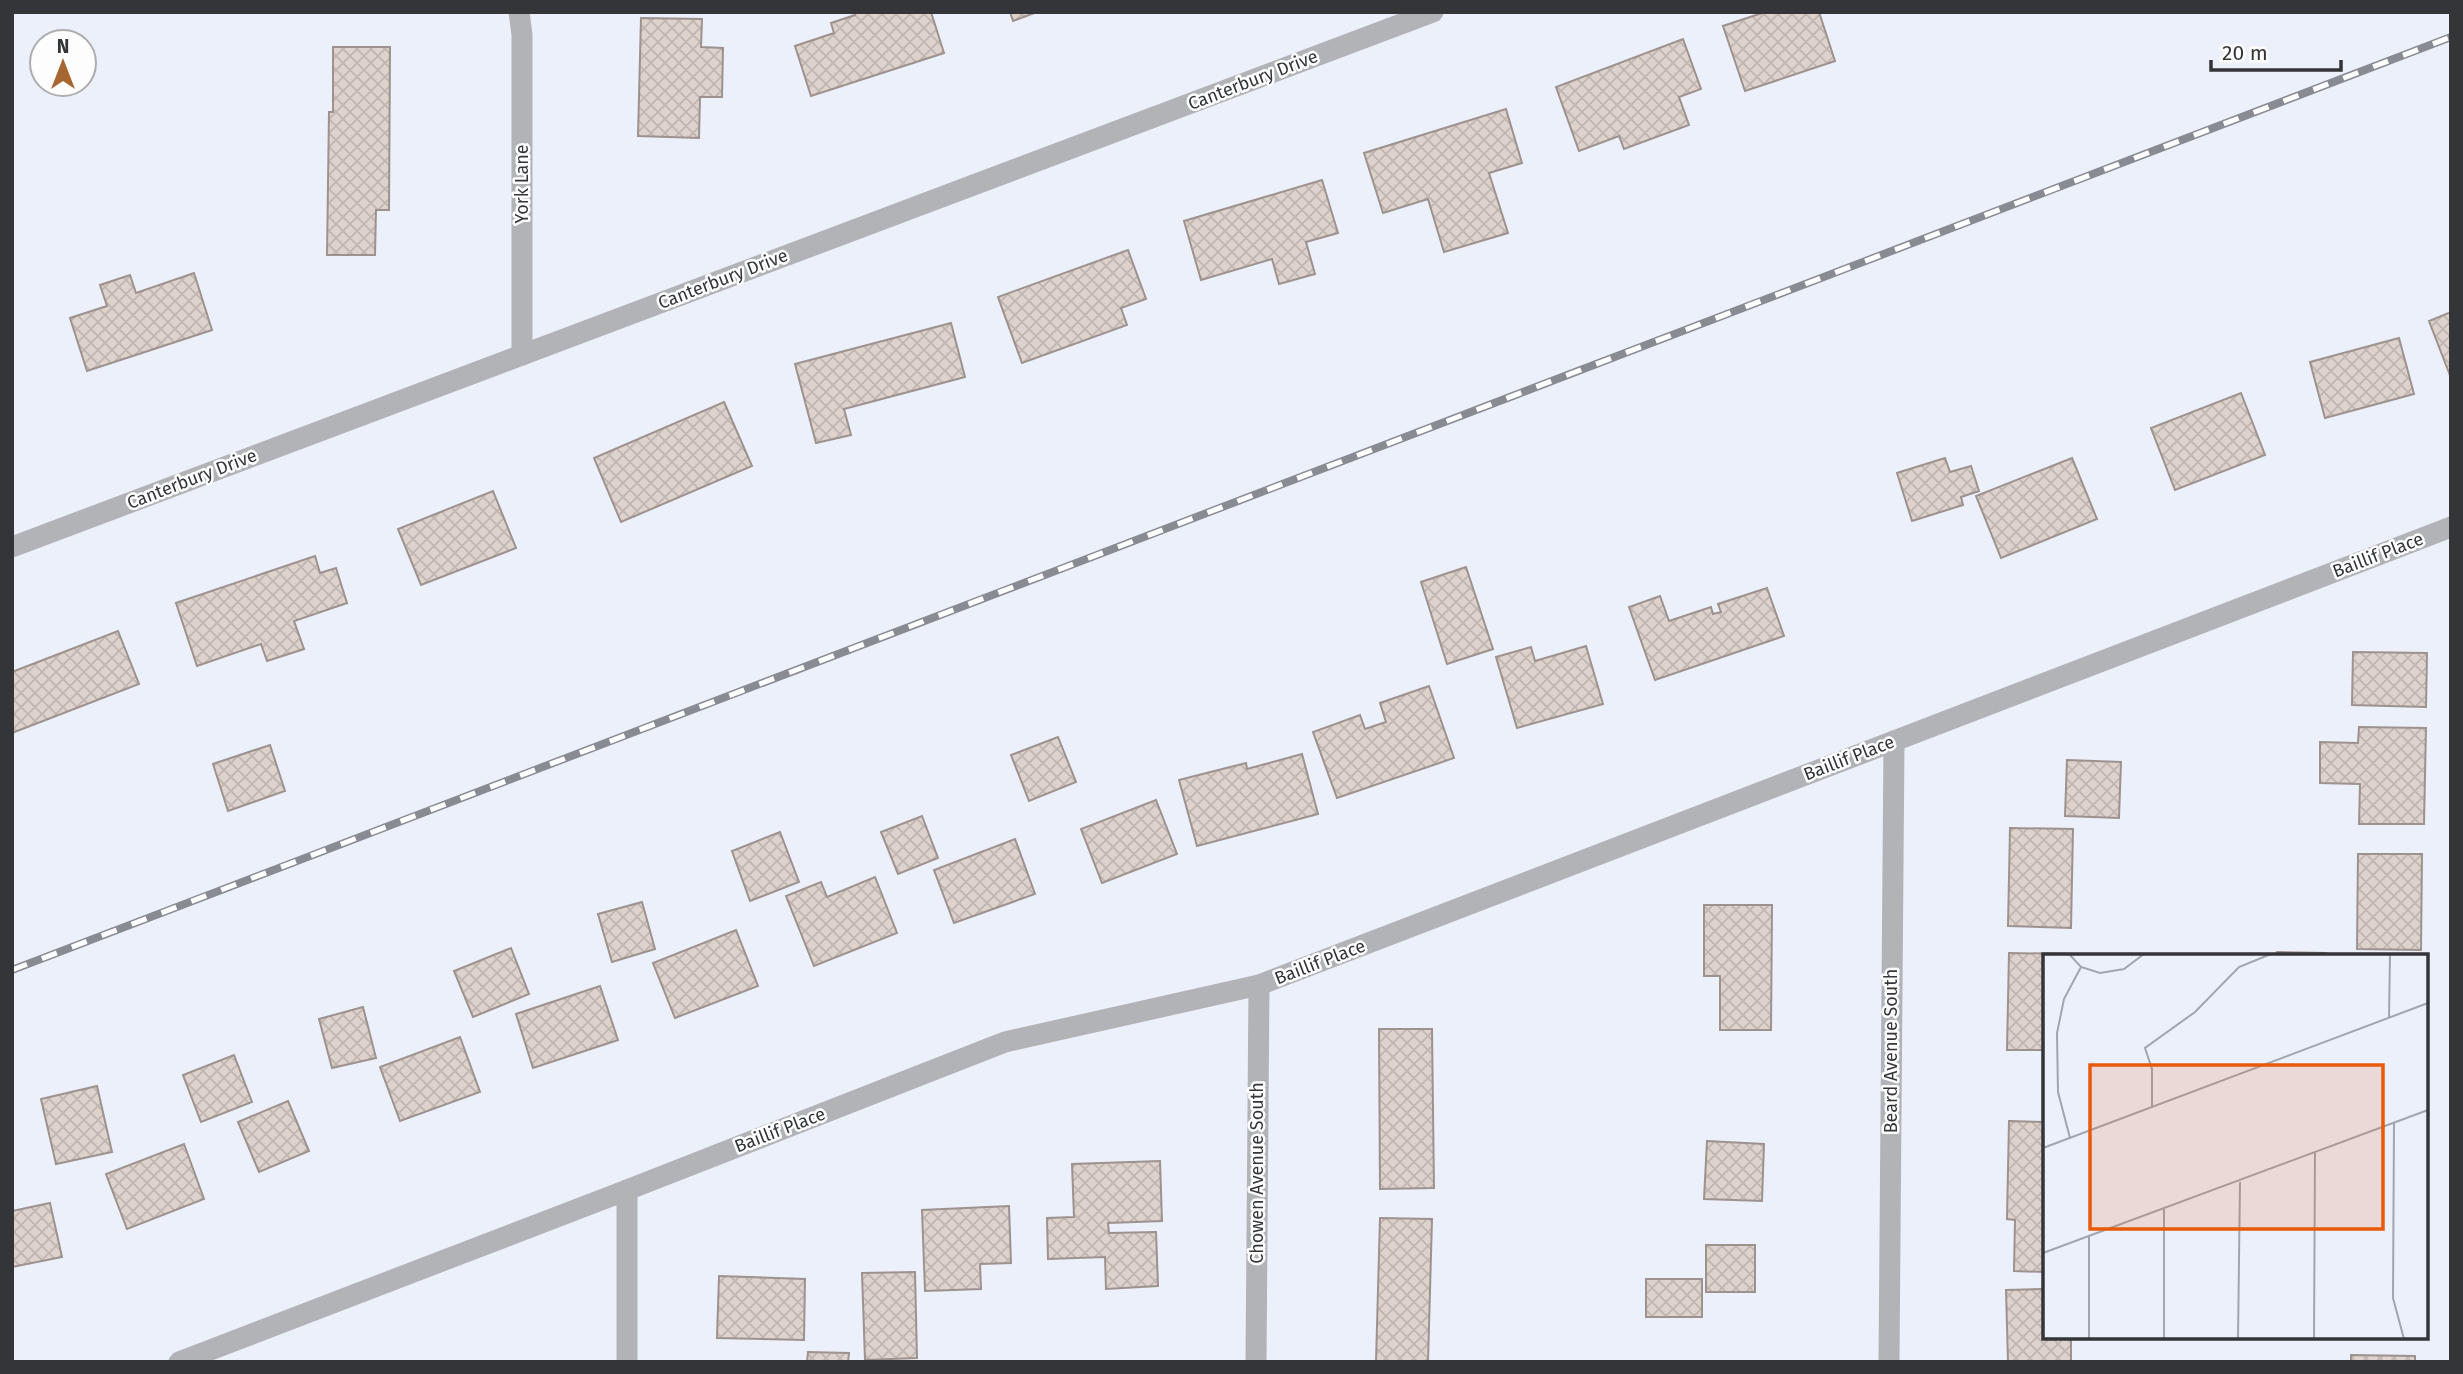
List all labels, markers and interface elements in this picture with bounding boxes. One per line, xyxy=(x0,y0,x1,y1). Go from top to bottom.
north arrow xyxy=(28,28,98,98)
scale bar xyxy=(2211,28,2340,72)
text: N xyxy=(57,35,69,58)
text: 20 m xyxy=(2222,40,2268,66)
street label: Canterbury Drive xyxy=(1185,45,1321,115)
street label: York Lane xyxy=(511,144,533,224)
street label: Canterbury Drive xyxy=(655,244,791,314)
street label: Canterbury Drive xyxy=(124,444,260,514)
street label: Baillif Place xyxy=(2329,528,2427,582)
street label: Baillif Place xyxy=(1800,731,1898,785)
street label: Baillif Place xyxy=(1271,935,1369,989)
inset map xyxy=(2043,954,2428,1339)
street label: Beard Avenue South xyxy=(1880,969,1902,1133)
street label: Chowen Avenue South xyxy=(1246,1082,1268,1264)
street label: Baillif Place xyxy=(731,1103,829,1157)

